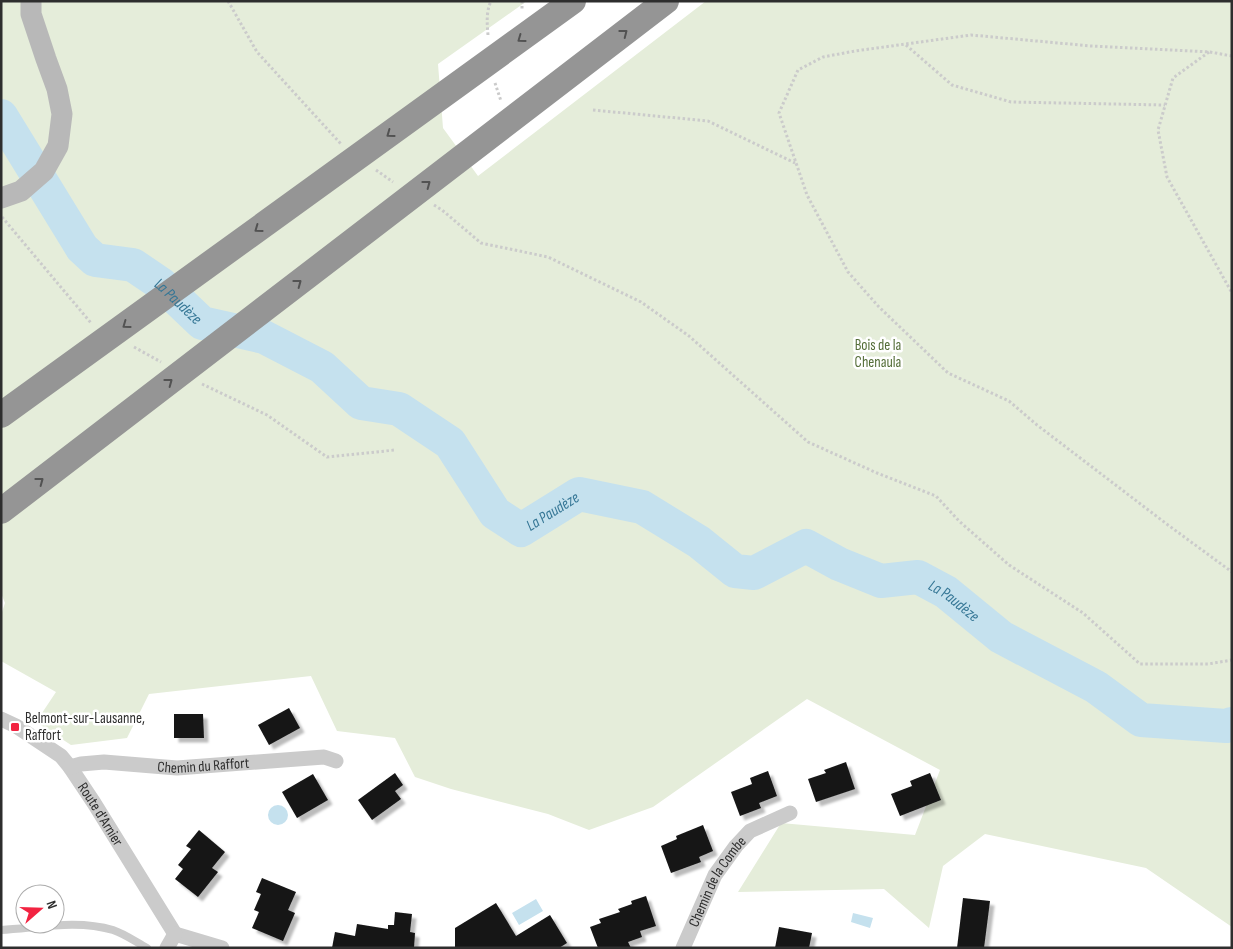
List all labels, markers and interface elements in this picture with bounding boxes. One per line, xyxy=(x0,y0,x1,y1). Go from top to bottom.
one-way arrow xyxy=(618,30,628,39)
one-way arrow xyxy=(517,33,527,42)
one-way arrow xyxy=(386,128,396,137)
one-way arrow xyxy=(421,182,430,190)
one-way arrow xyxy=(254,223,264,232)
water label: La Paudèze xyxy=(151,275,205,329)
one-way arrow xyxy=(292,281,301,289)
one-way arrow xyxy=(123,318,132,328)
park label: Bois de la Chenaula xyxy=(855,336,902,372)
one-way arrow xyxy=(163,379,173,388)
one-way arrow xyxy=(34,478,44,487)
water label: La Paudèze xyxy=(523,488,583,535)
water label: La Paudèze xyxy=(925,576,983,626)
place label: Belmont-sur-Lausanne, Raffort xyxy=(25,709,145,745)
marker: Belmont-sur-Lausanne, Raffort xyxy=(9,721,21,733)
street label: Chemin du Raffort xyxy=(156,754,250,778)
street label: Route d'Arnier xyxy=(73,779,128,850)
street label: Chemin de la Combe xyxy=(684,832,750,930)
north arrow xyxy=(15,884,65,934)
text: N xyxy=(42,898,61,911)

